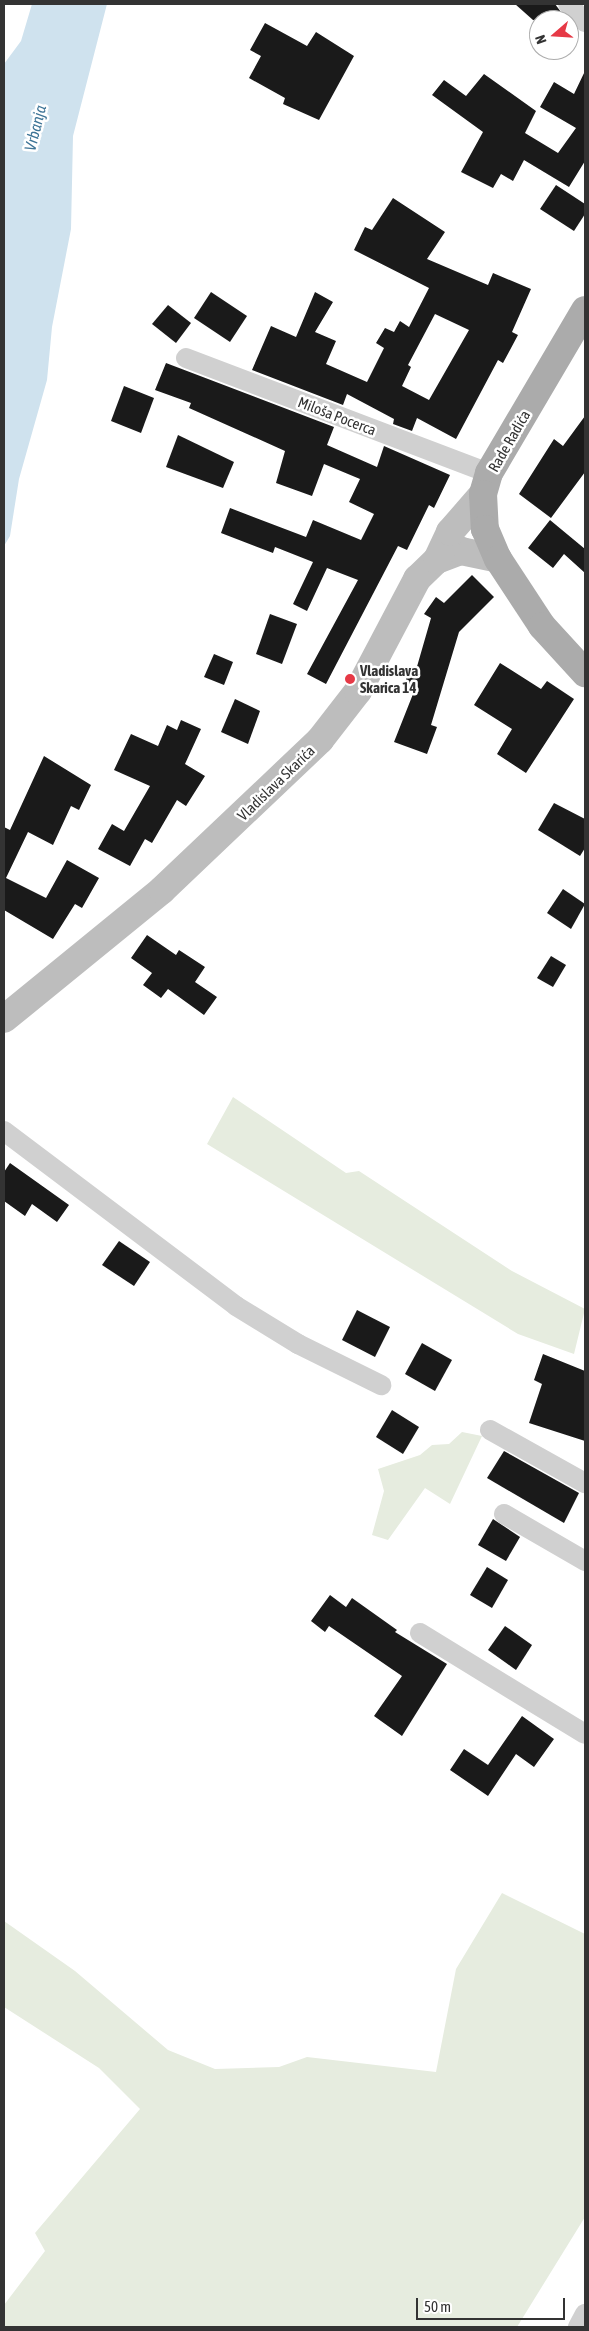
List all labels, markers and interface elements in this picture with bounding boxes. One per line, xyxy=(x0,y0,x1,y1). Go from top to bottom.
north arrow xyxy=(529,10,579,60)
text: N xyxy=(532,33,550,46)
water label: Vrbanja xyxy=(20,103,50,153)
street label: Miloša Pocerca xyxy=(295,393,379,439)
street label: Rade Radića xyxy=(484,407,534,475)
place label: Vladislava Skarica 14 xyxy=(360,661,418,696)
marker: Vladislava Skarica 14 xyxy=(344,673,356,685)
street label: Vladislava Skarića xyxy=(234,742,318,824)
scale bar xyxy=(419,2288,568,2320)
text: 50 m xyxy=(424,2298,451,2315)

